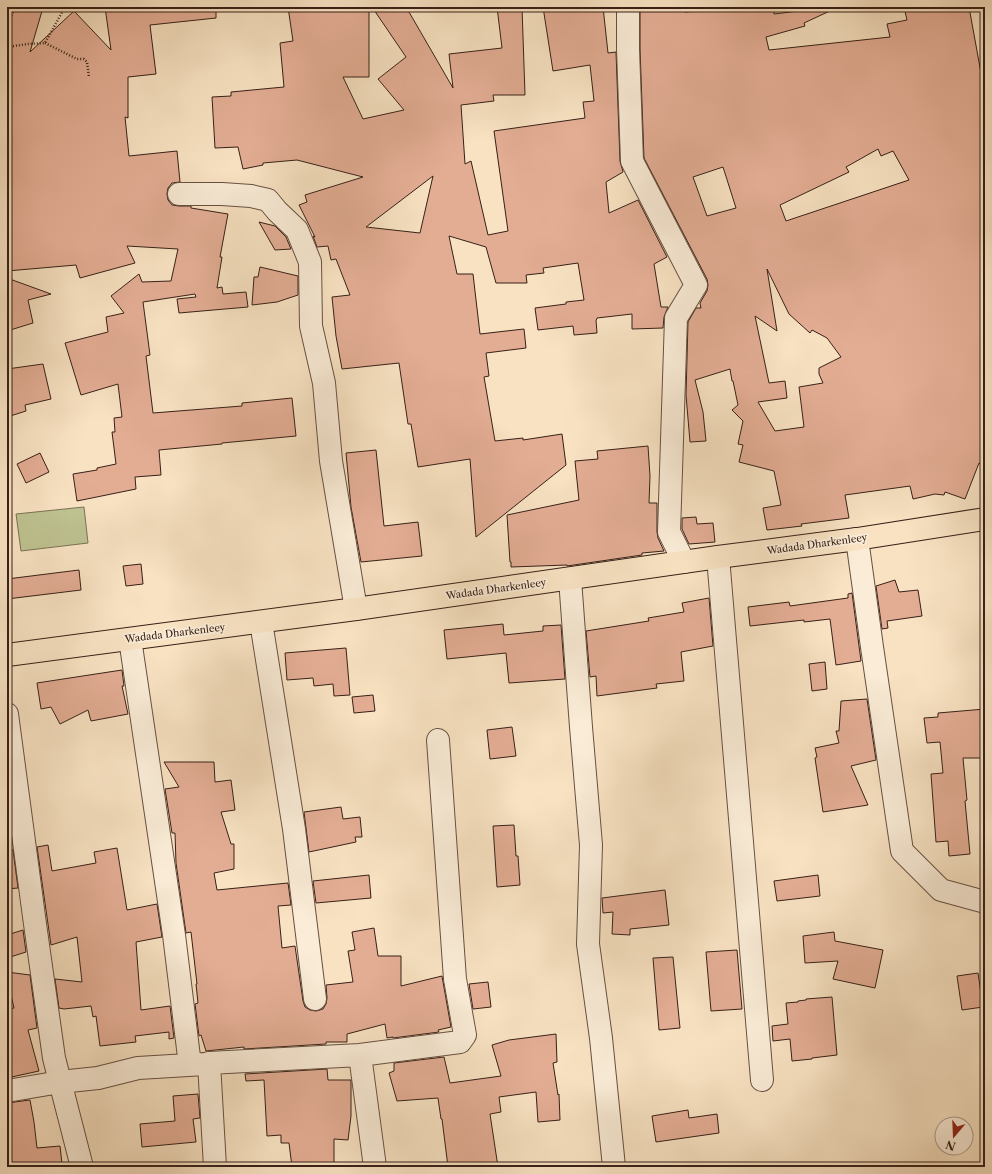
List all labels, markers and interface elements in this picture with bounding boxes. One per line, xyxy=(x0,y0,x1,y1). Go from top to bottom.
street label: Wadada Dharkenleey xyxy=(765,530,868,558)
street label: Wadada Dharkenleey xyxy=(444,575,547,603)
street label: Wadada Dharkenleey xyxy=(123,620,226,646)
north arrow xyxy=(934,1116,974,1156)
text: N xyxy=(944,1137,958,1154)

